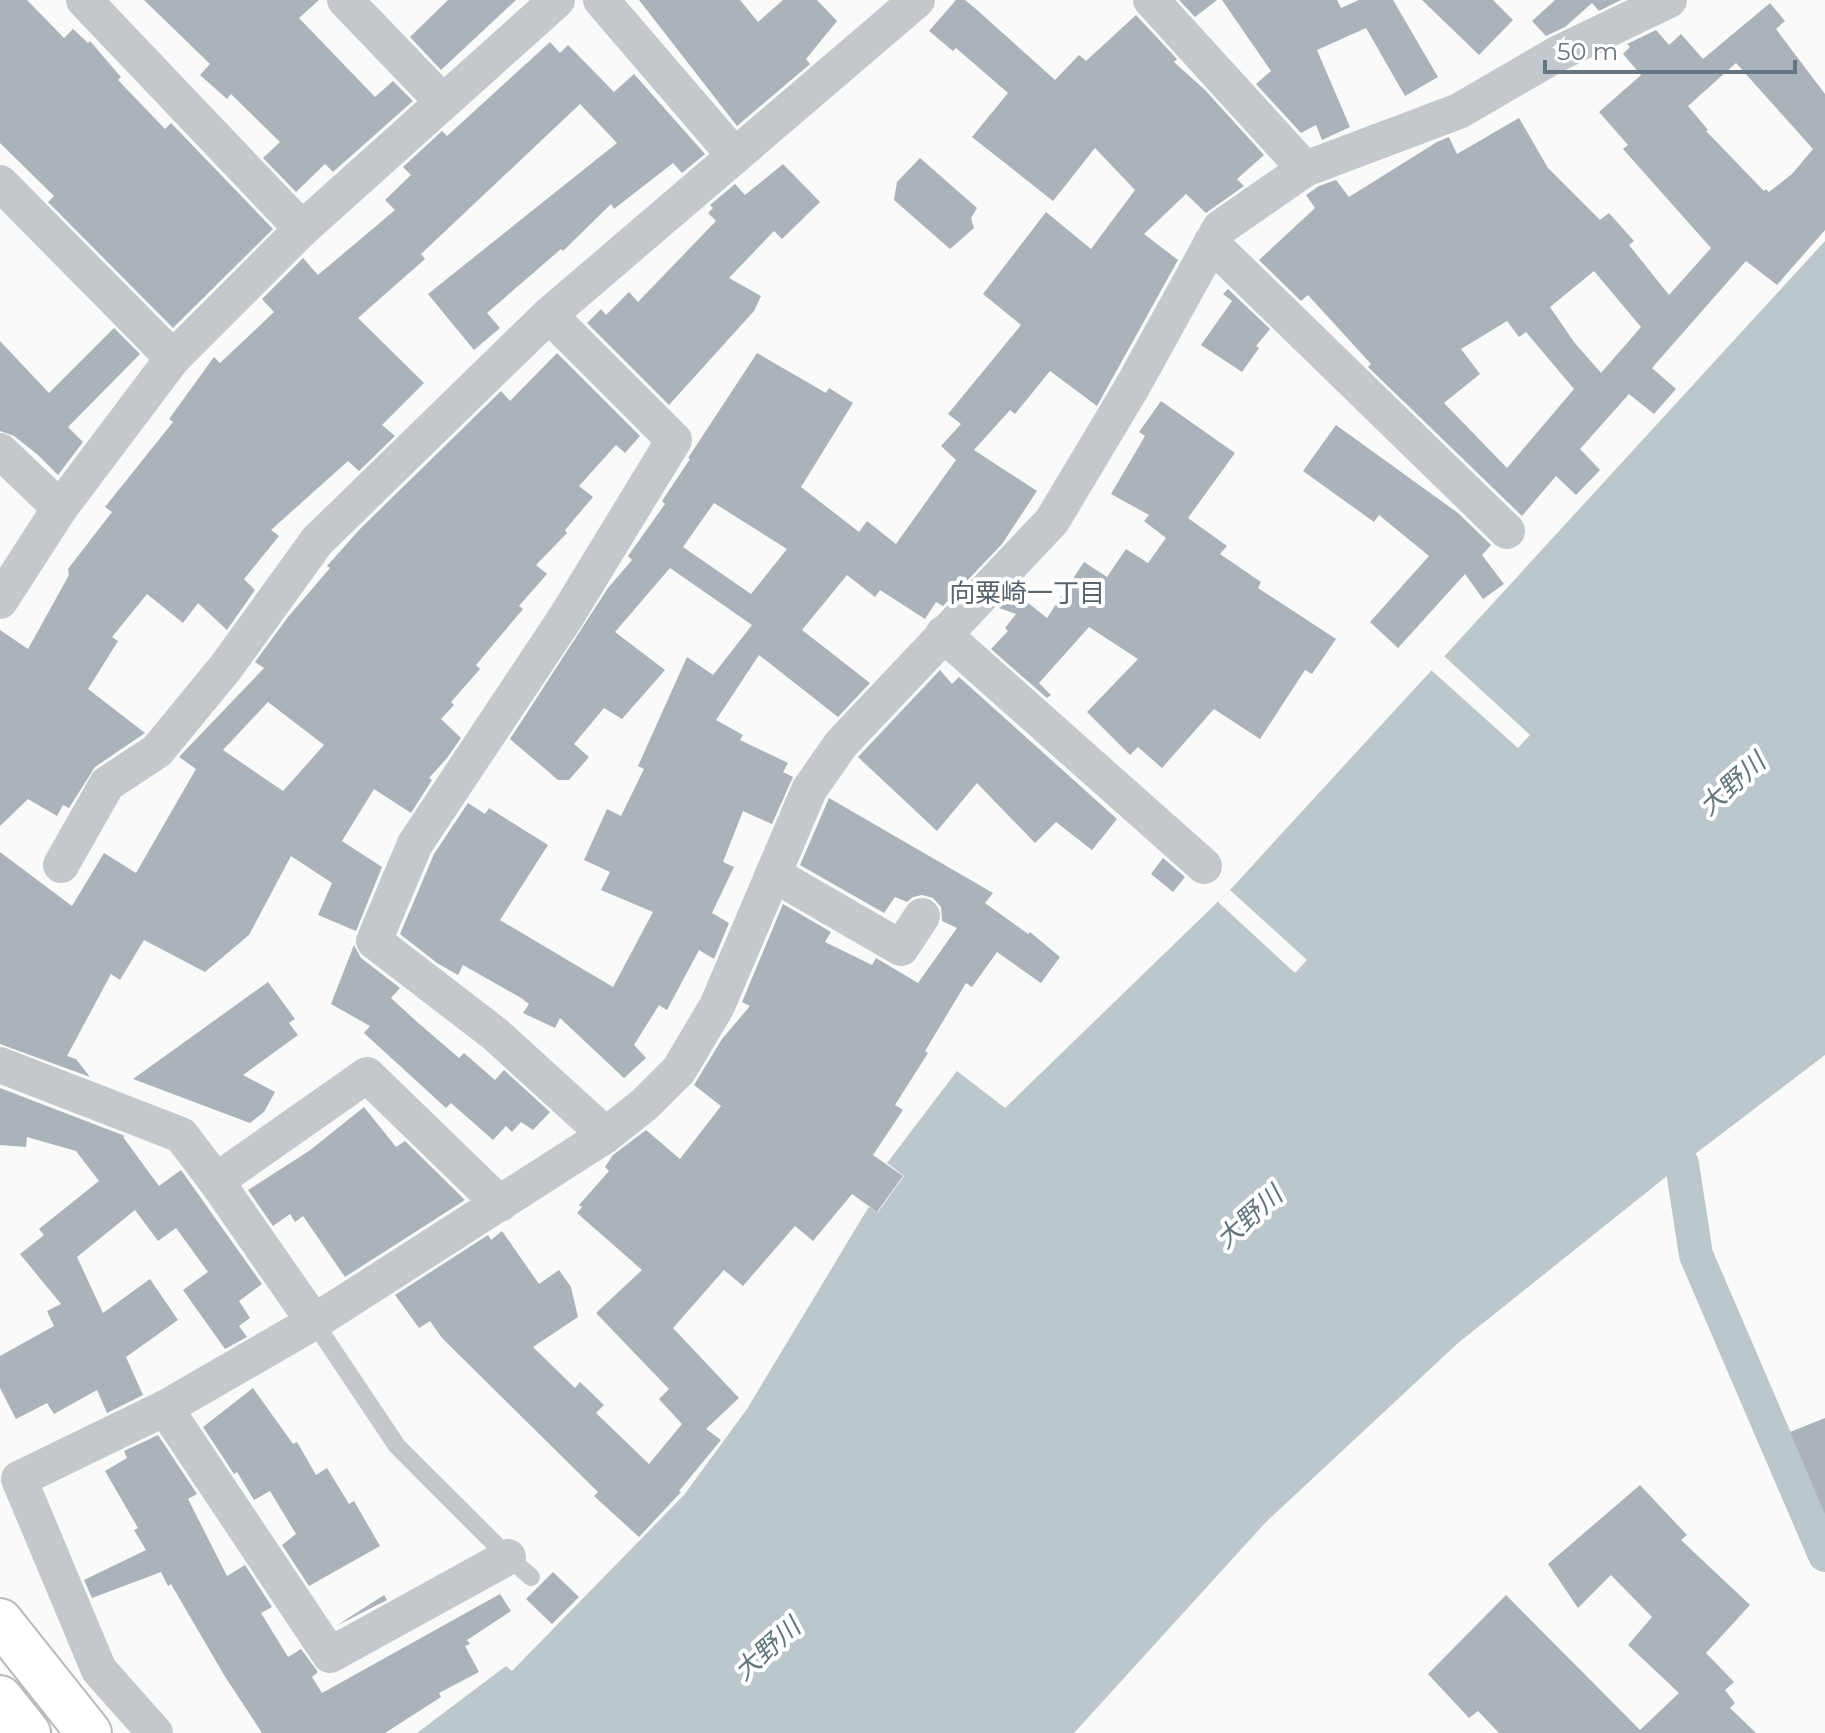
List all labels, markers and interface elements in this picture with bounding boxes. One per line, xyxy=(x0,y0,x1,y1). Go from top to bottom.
scale bar xyxy=(1545,24,1795,74)
text: 50 m xyxy=(1557,37,1618,66)
district label: 向粟崎一丁目 xyxy=(949,577,1105,609)
water label: 大野川 xyxy=(1692,744,1774,822)
water label: 大野川 xyxy=(1209,1177,1291,1255)
water label: 大野川 xyxy=(727,1609,809,1687)

